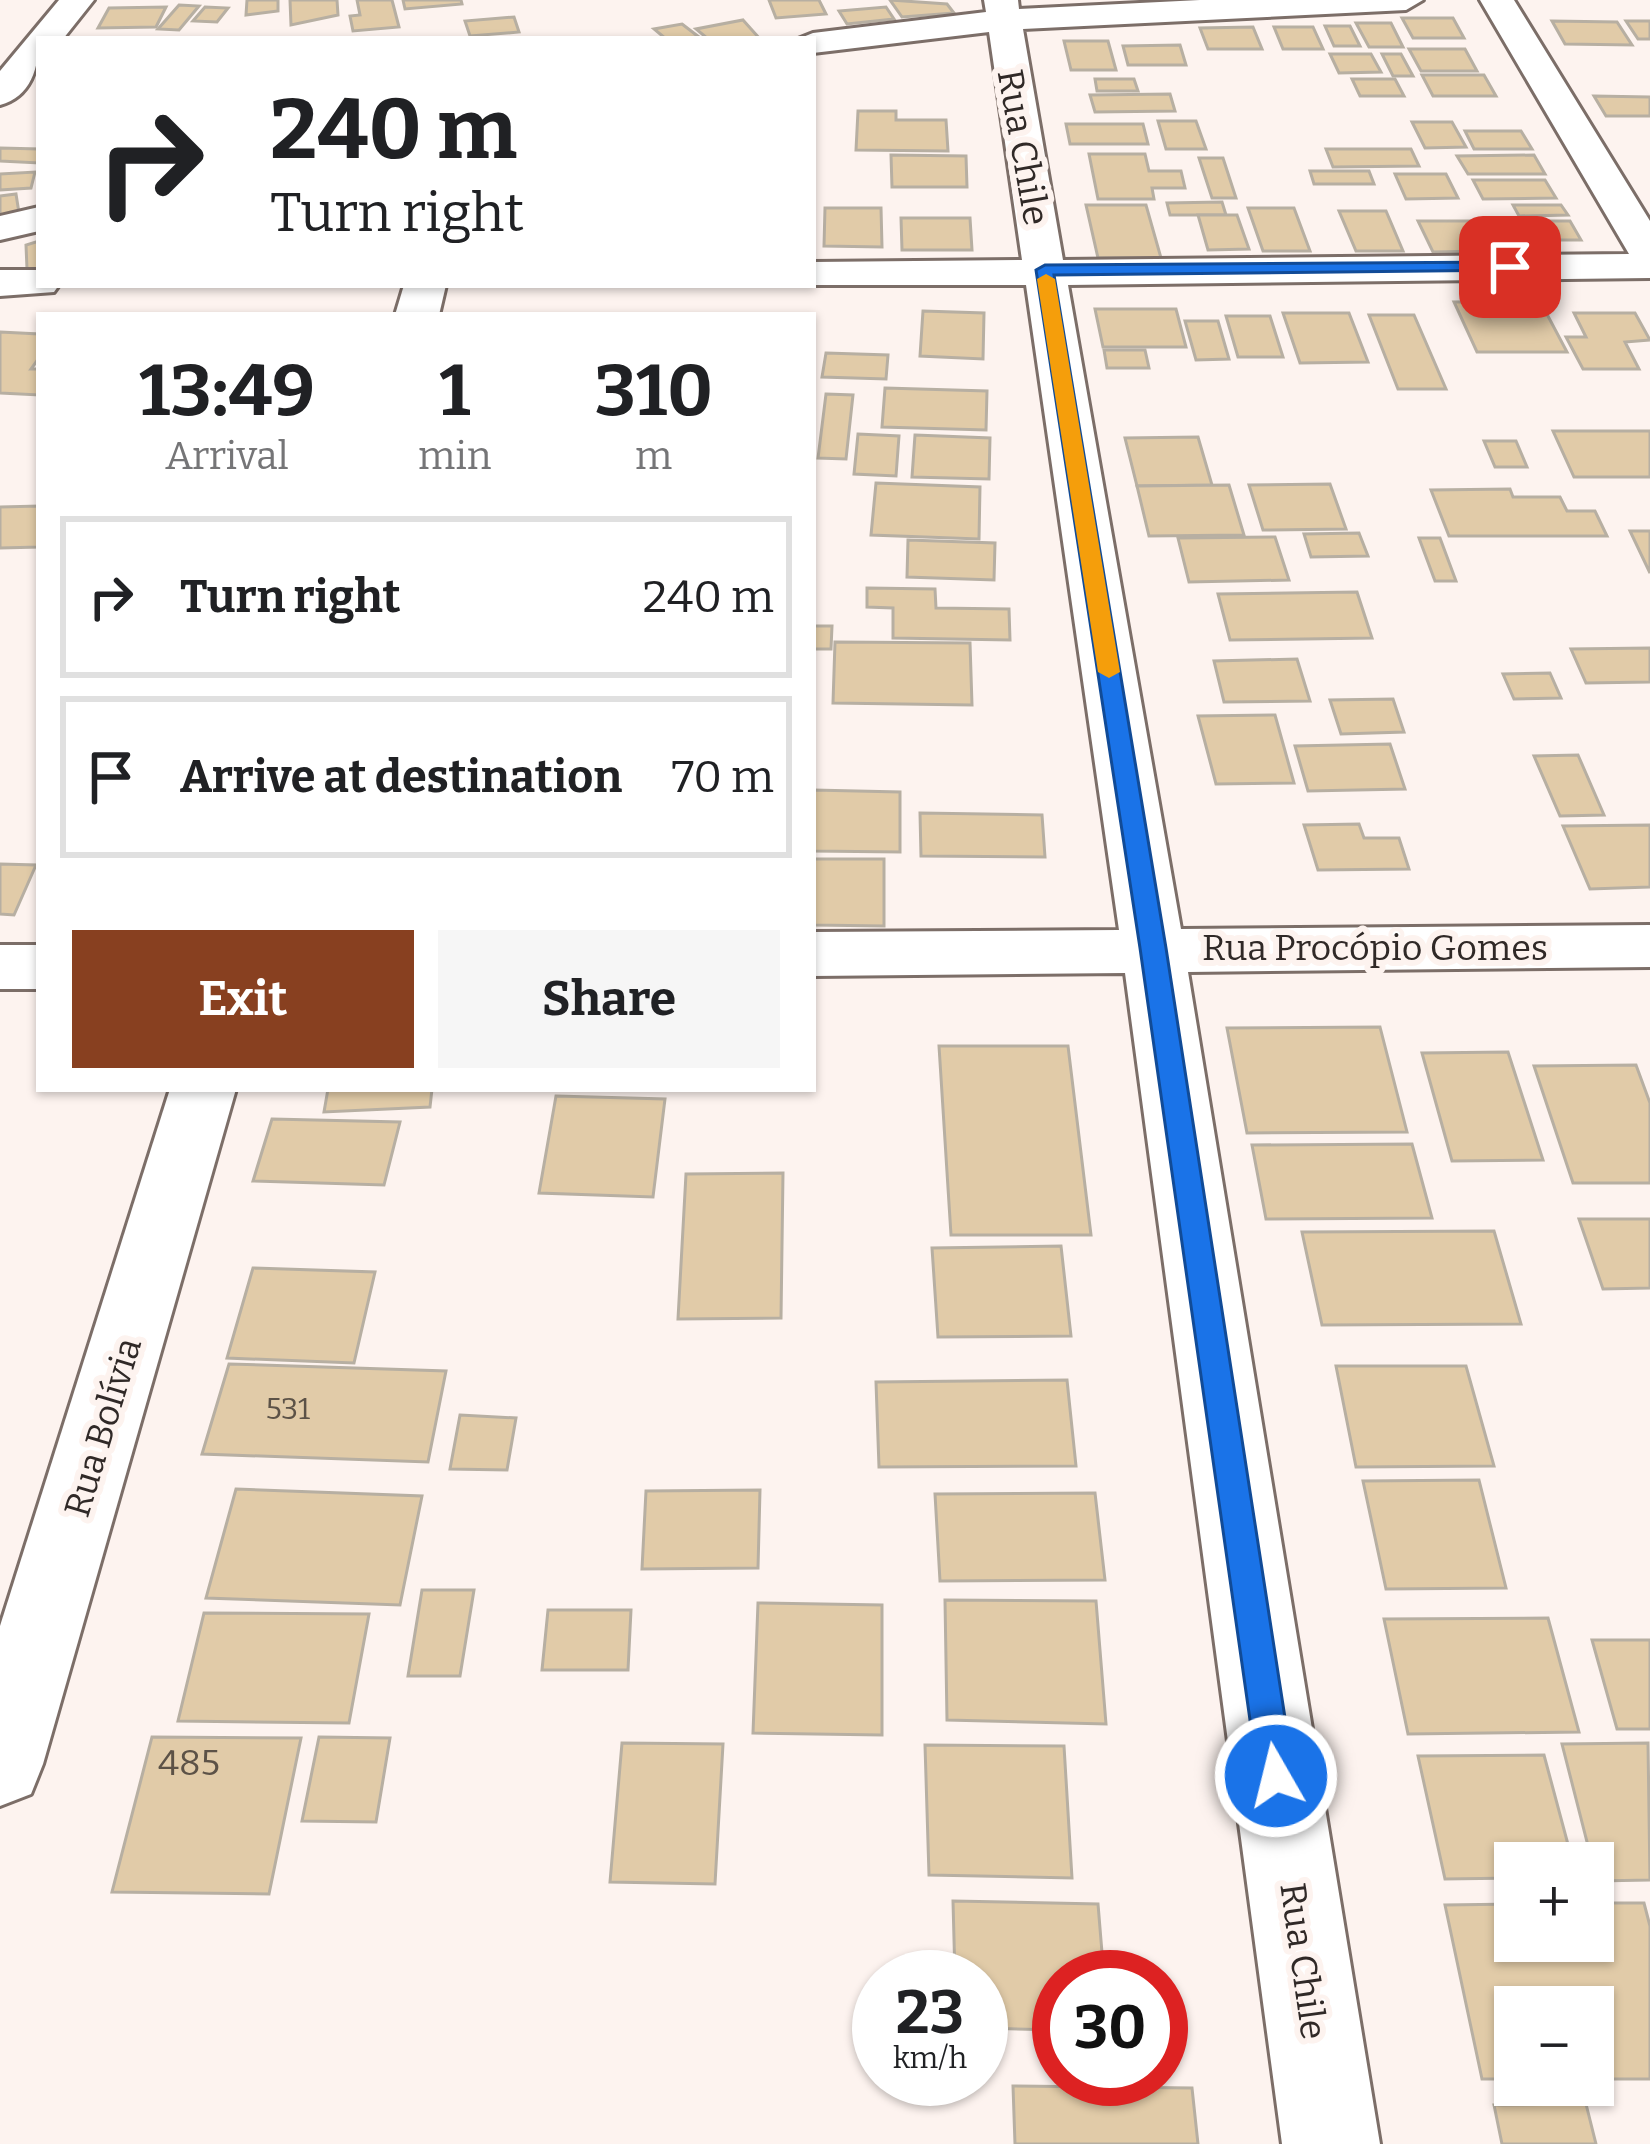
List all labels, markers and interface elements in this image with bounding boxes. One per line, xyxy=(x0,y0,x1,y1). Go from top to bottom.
street label: Rua Chile xyxy=(988,66,1058,229)
text: 240 m xyxy=(270,79,517,180)
icon: right xyxy=(72,84,228,240)
text: Turn right xyxy=(270,181,524,245)
pin xyxy=(1459,216,1561,318)
icon: arrive xyxy=(1477,234,1543,300)
text: 13:49 xyxy=(139,348,315,434)
text: 1 xyxy=(439,348,470,434)
text: 310 xyxy=(595,348,713,434)
text: Arrival xyxy=(165,433,289,479)
text: min xyxy=(418,433,491,479)
text: m xyxy=(635,433,672,479)
icon: right xyxy=(78,564,144,630)
text: Turn right xyxy=(180,570,400,624)
text: 240 m xyxy=(642,570,774,624)
icon: arrive xyxy=(78,744,144,810)
text: Arrive at destination xyxy=(180,750,622,804)
text: 70 m xyxy=(671,750,774,804)
street label: Rua Procópio Gomes xyxy=(1202,926,1548,970)
button: Exit xyxy=(72,930,414,1068)
button: Share xyxy=(438,930,780,1068)
street label: Rua Bolívia xyxy=(55,1332,151,1522)
house number: 531 xyxy=(266,1391,310,1427)
position arrow xyxy=(1213,1713,1339,1839)
house number: 485 xyxy=(158,1741,220,1785)
map controls xyxy=(1494,1842,1614,2106)
button: + xyxy=(1494,1842,1614,1962)
street label: Rua Chile xyxy=(1270,1880,1336,2042)
speed limit sign: 30 xyxy=(1032,1950,1188,2106)
text: 23 xyxy=(896,1977,964,2049)
button: − xyxy=(1494,1986,1614,2106)
text: km/h xyxy=(893,2040,967,2076)

